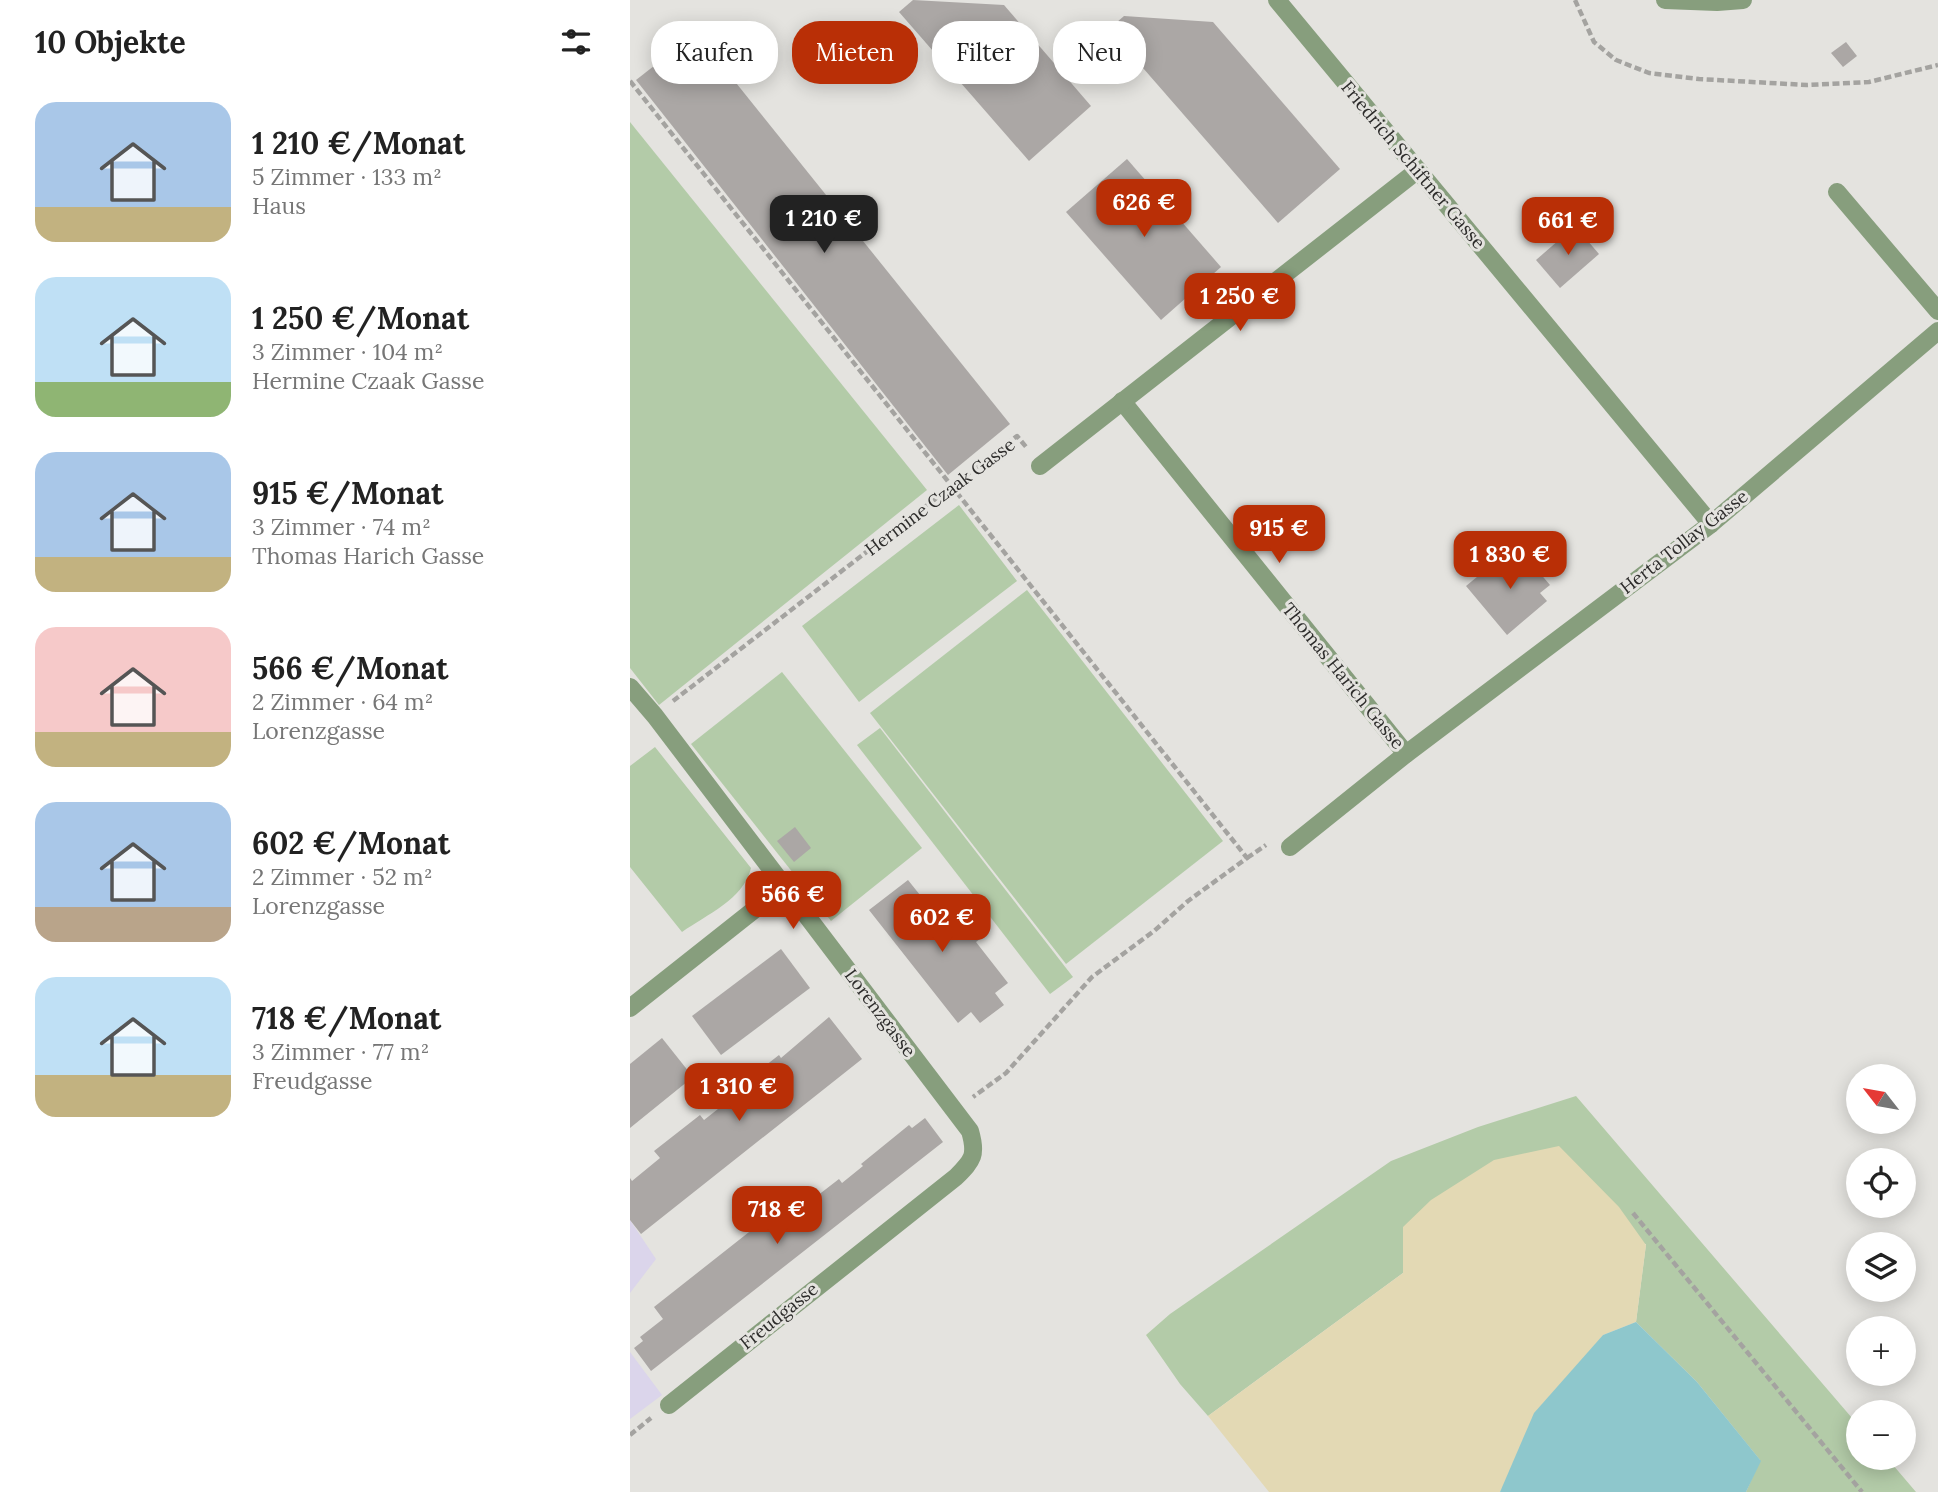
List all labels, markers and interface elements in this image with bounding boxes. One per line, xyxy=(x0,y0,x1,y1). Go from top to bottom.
chip: Kaufen xyxy=(651,21,778,84)
chip: Mieten xyxy=(792,21,918,84)
chip: Filter xyxy=(932,21,1039,84)
chip: Neu xyxy=(1053,21,1146,84)
text: 10 Objekte xyxy=(35,23,186,61)
icon: filters xyxy=(557,23,595,61)
street label: Friedrich Schiftner Gasse xyxy=(1336,76,1491,254)
text: 1 210 €/Monat xyxy=(252,124,465,162)
icon: home xyxy=(91,130,175,214)
text: 5 Zimmer · 133 m² xyxy=(252,162,442,191)
pin: 626 € xyxy=(1095,180,1193,239)
text: 626 € xyxy=(1112,187,1176,216)
text: Haus xyxy=(252,191,306,220)
pin: 1 210 € xyxy=(759,196,889,255)
pin: 661 € xyxy=(1519,198,1617,257)
text: 1 210 € xyxy=(786,203,862,232)
text: 661 € xyxy=(1538,205,1598,234)
pin: 1 250 € xyxy=(1175,274,1305,333)
text: 1 250 € xyxy=(1200,281,1280,310)
text: 1 250 €/Monat xyxy=(252,299,469,337)
icon: home xyxy=(91,305,175,389)
text: 3 Zimmer · 104 m² xyxy=(252,337,443,366)
text: Hermine Czaak Gasse xyxy=(252,366,484,395)
street label: Hermine Czaak Gasse xyxy=(860,433,1019,561)
text: 915 €/Monat xyxy=(252,474,443,512)
icon: home xyxy=(91,480,175,564)
street label: Herta Tollay Gasse xyxy=(1615,484,1752,599)
pin: 915 € xyxy=(1230,505,1328,565)
text: 3 Zimmer · 74 m² xyxy=(252,512,431,541)
text: 915 € xyxy=(1249,513,1309,542)
pin: 1 830 € xyxy=(1445,532,1575,591)
text: 1 830 € xyxy=(1470,539,1550,568)
text: Thomas Harich Gasse xyxy=(252,541,484,570)
street label: Thomas Harich Gasse xyxy=(1277,598,1410,754)
text: 566 €/Monat xyxy=(252,649,448,687)
icon: home xyxy=(91,655,175,739)
text: 2 Zimmer · 64 m² xyxy=(252,687,433,716)
text: Lorenzgasse xyxy=(252,716,385,745)
text: 602 €/Monat xyxy=(252,824,450,862)
icon: home xyxy=(91,830,175,914)
text: 2 Zimmer · 52 m² xyxy=(252,862,433,891)
pin: 566 € xyxy=(744,872,842,931)
text: 566 € xyxy=(761,879,825,908)
text: Lorenzgasse xyxy=(252,891,385,920)
pin: 602 € xyxy=(893,894,991,954)
text: 602 € xyxy=(910,902,974,931)
street label: Lorenzgasse xyxy=(840,964,921,1061)
text: 718 €/Monat xyxy=(252,999,441,1037)
icon: home xyxy=(91,1005,175,1089)
text: 3 Zimmer · 77 m² xyxy=(252,1037,429,1066)
pin: 1 310 € xyxy=(674,1064,804,1123)
north arrow xyxy=(1846,1064,1916,1134)
map controls xyxy=(1846,1064,1916,1470)
text: Freudgasse xyxy=(252,1066,372,1095)
text: 1 310 € xyxy=(701,1071,777,1100)
button: locate xyxy=(1846,1148,1916,1218)
pin: 718 € xyxy=(728,1186,826,1246)
text: 718 € xyxy=(748,1194,806,1223)
button: layers xyxy=(1846,1232,1916,1302)
street label: Freudgasse xyxy=(735,1277,823,1354)
button: + xyxy=(1846,1316,1916,1386)
button: − xyxy=(1846,1400,1916,1470)

